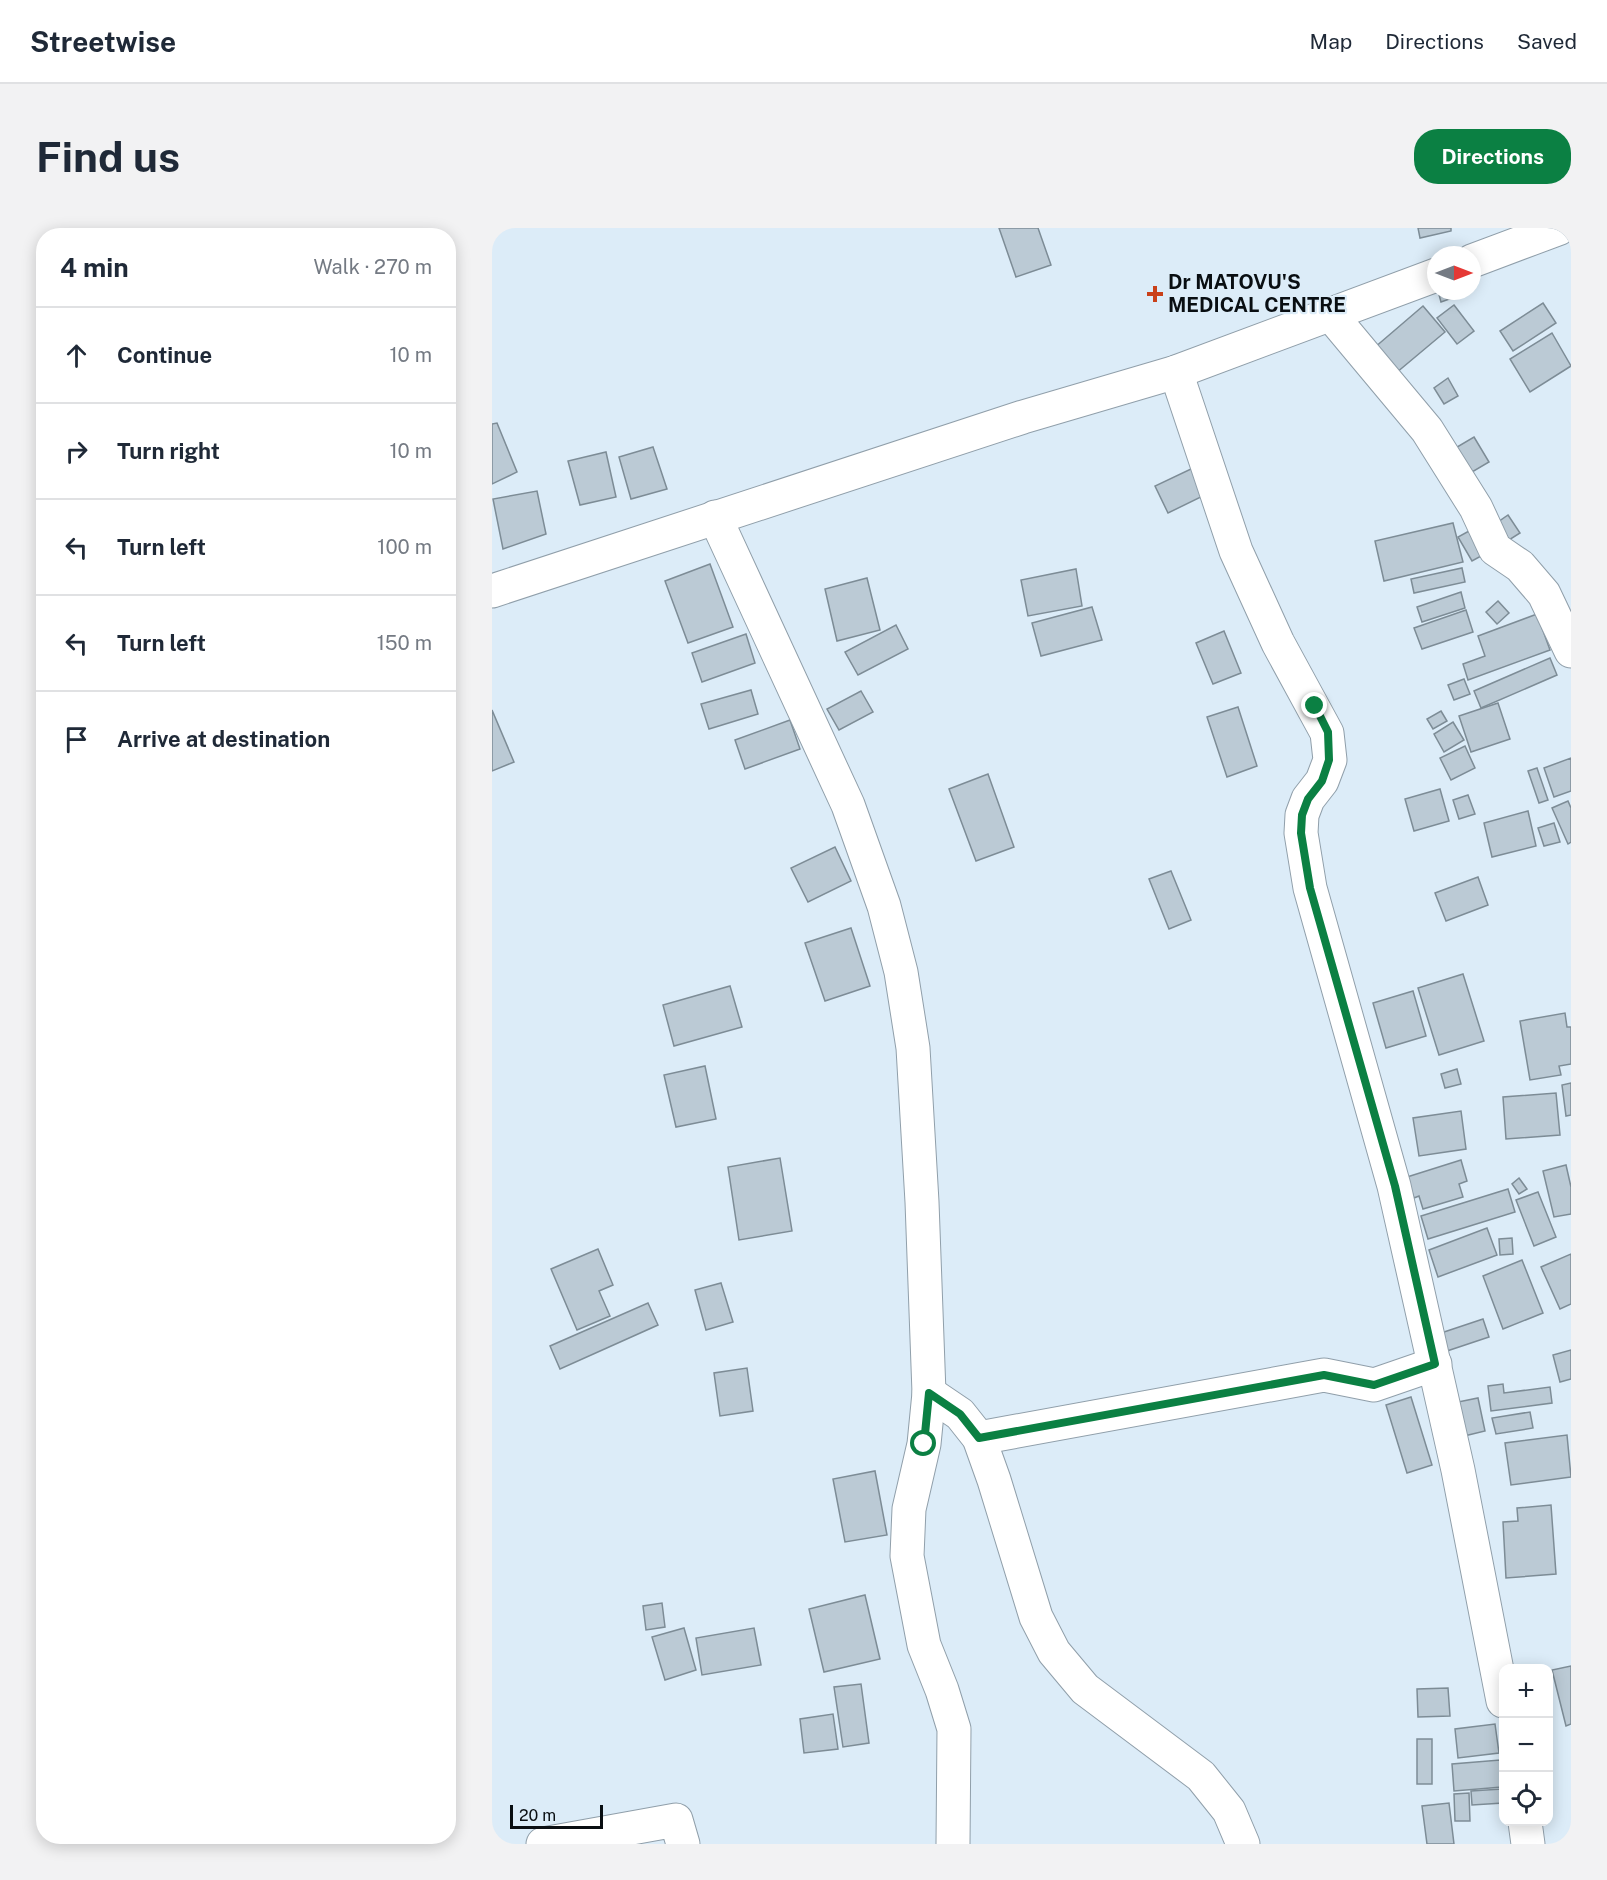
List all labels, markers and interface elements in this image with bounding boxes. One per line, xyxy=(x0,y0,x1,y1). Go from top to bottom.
text: Streetwise xyxy=(30,25,176,58)
text: Map xyxy=(1310,29,1352,54)
text: Directions xyxy=(1385,29,1484,54)
text: Saved xyxy=(1517,29,1577,54)
button: Directions xyxy=(1414,129,1571,184)
text: Find us xyxy=(36,132,180,181)
north arrow xyxy=(1427,246,1481,300)
text: 4 min xyxy=(60,252,129,283)
text: Walk · 270 m xyxy=(313,255,432,279)
place label: Dr MATOVU'S MEDICAL CENTRE xyxy=(1168,270,1346,317)
marker: Dr MATOVU'S MEDICAL CENTRE xyxy=(1146,285,1164,303)
icon: ahead xyxy=(60,339,93,372)
text: Continue xyxy=(117,342,212,368)
text: 10 m xyxy=(389,343,432,367)
icon: right xyxy=(60,435,93,468)
text: Turn right xyxy=(117,438,220,464)
text: 10 m xyxy=(389,439,432,463)
icon: left xyxy=(60,531,93,564)
text: Turn left xyxy=(117,534,206,560)
text: 100 m xyxy=(377,535,432,559)
icon: left xyxy=(60,627,93,660)
text: Turn left xyxy=(117,630,206,656)
text: 150 m xyxy=(377,631,432,655)
route end xyxy=(1301,692,1327,718)
icon: arrive xyxy=(60,723,93,756)
text: Arrive at destination xyxy=(117,726,330,752)
route start xyxy=(910,1430,936,1456)
map controls xyxy=(1499,1664,1553,1826)
button: + xyxy=(1499,1664,1553,1718)
button: − xyxy=(1499,1718,1553,1772)
button: locate xyxy=(1499,1772,1553,1826)
scale bar xyxy=(510,1802,603,1830)
text: 20 m xyxy=(519,1806,556,1825)

